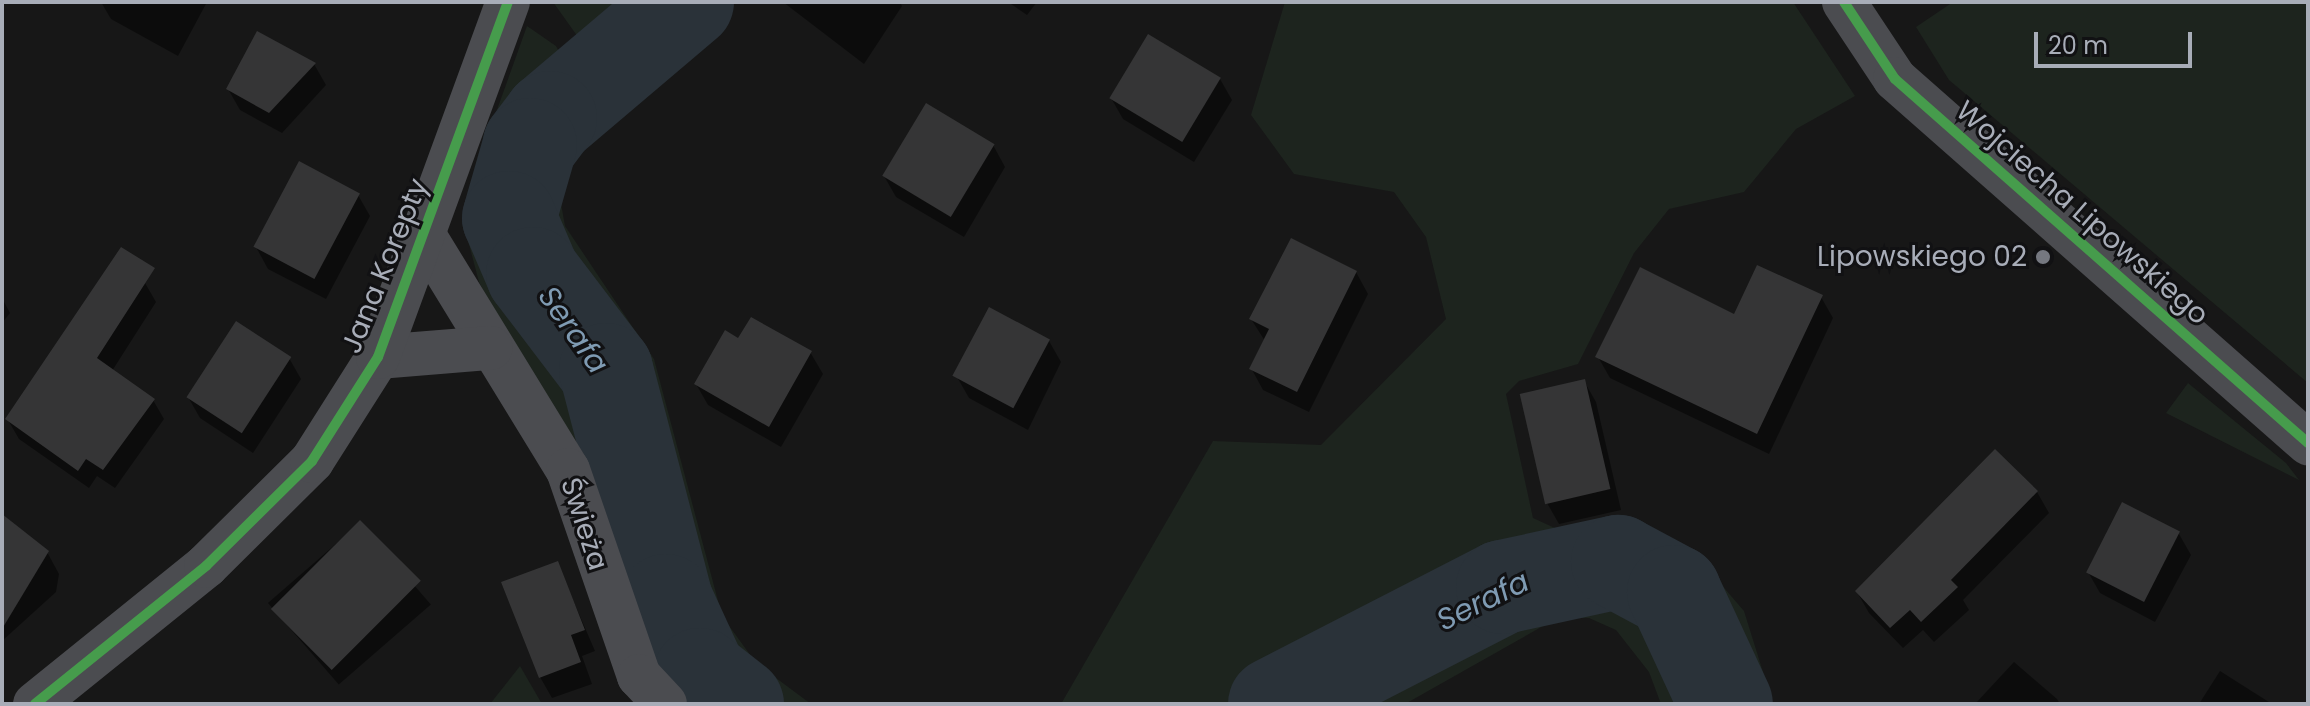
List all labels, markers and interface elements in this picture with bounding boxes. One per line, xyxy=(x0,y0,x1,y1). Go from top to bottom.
scale bar xyxy=(2038,16,2196,66)
text: 20 m xyxy=(2048,29,2108,62)
street label: Wojciecha Lipowskiego xyxy=(1949,94,2215,332)
street label: Jana Korepty xyxy=(335,174,435,358)
place label: Lipowskiego 02 xyxy=(1817,240,2027,274)
marker: Lipowskiego 02 xyxy=(2034,248,2052,266)
water label: Serafa xyxy=(530,280,616,380)
street label: Świeża xyxy=(553,473,615,575)
water label: Serafa xyxy=(1431,563,1535,639)

